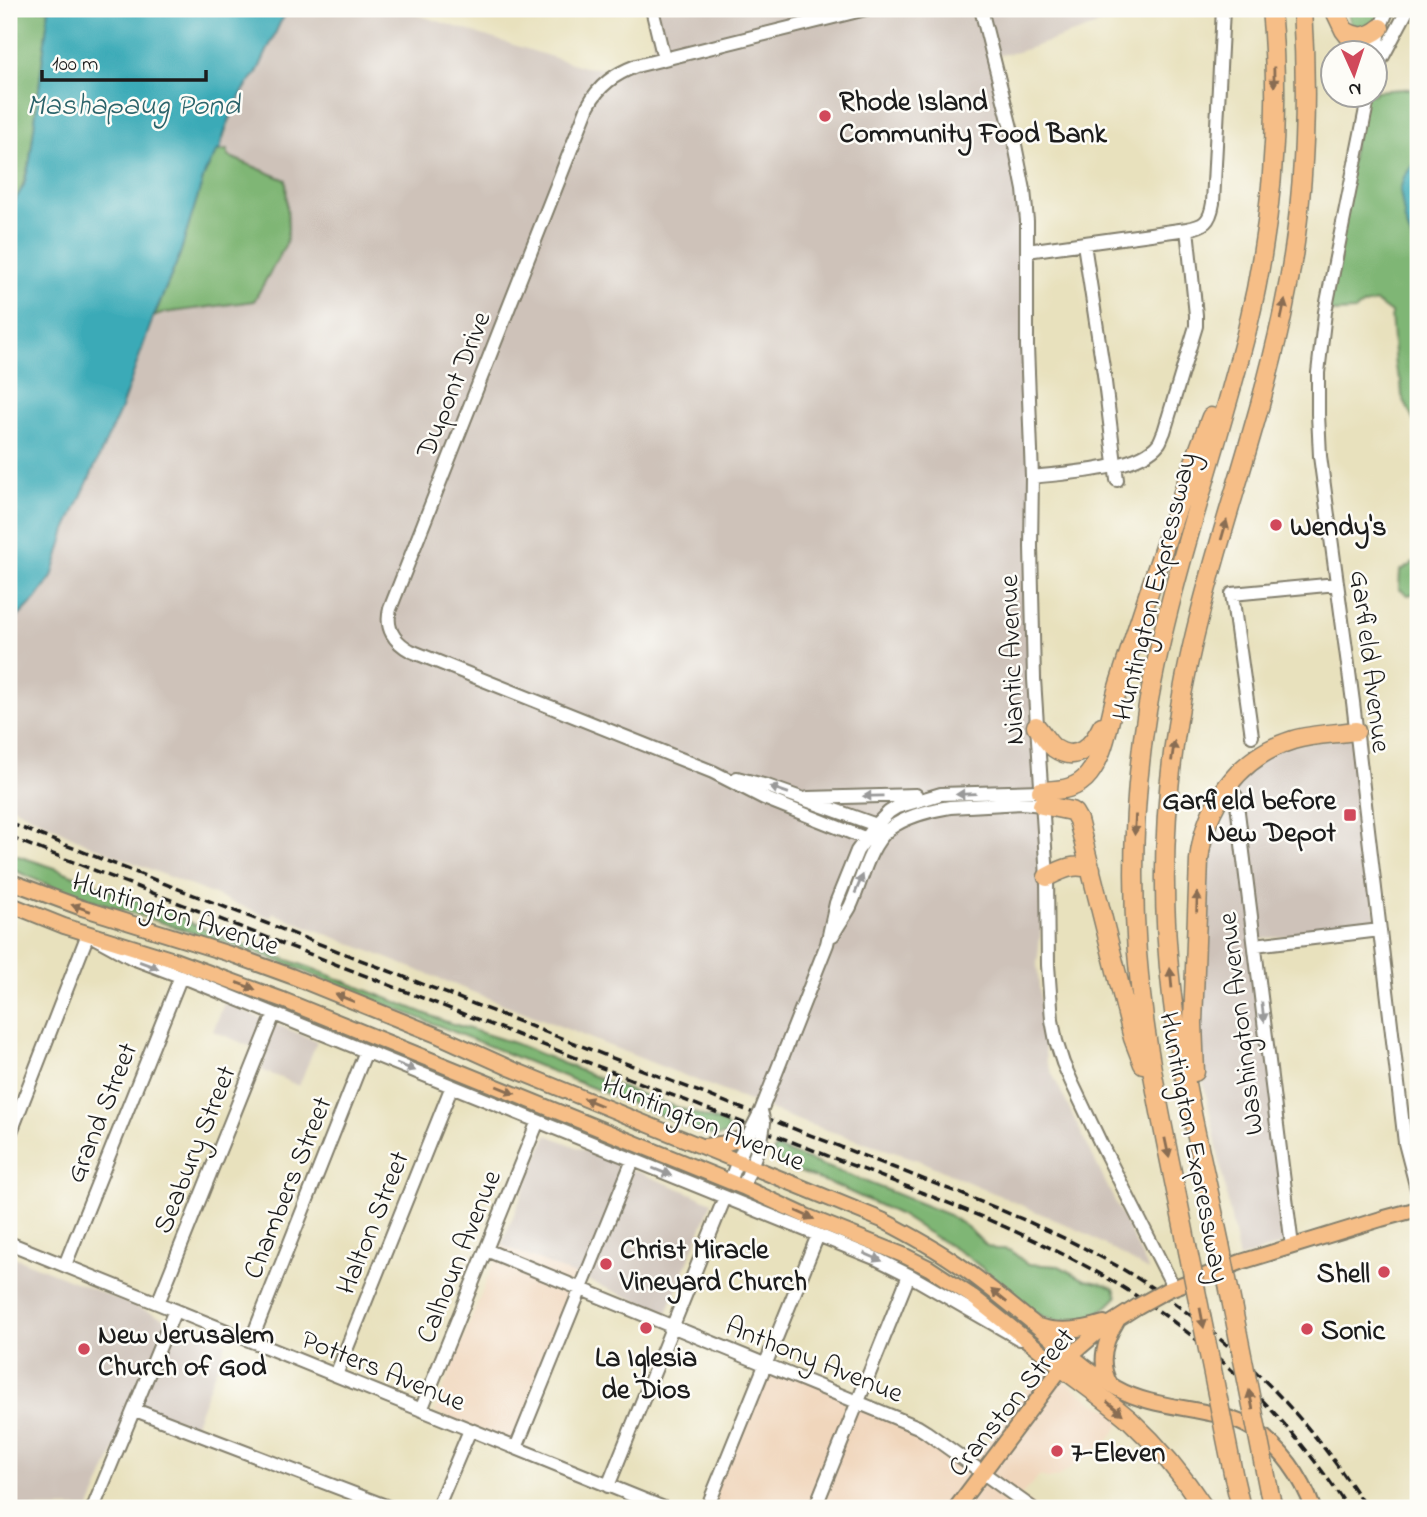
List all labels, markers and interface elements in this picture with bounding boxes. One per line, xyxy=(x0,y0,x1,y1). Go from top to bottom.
scale bar xyxy=(42,38,206,82)
north arrow xyxy=(1318,38,1388,108)
text: 100 m xyxy=(52,50,98,80)
one-way arrow xyxy=(1268,66,1280,88)
text: N xyxy=(1347,75,1362,102)
place label: Rhode Island Community Food Bank xyxy=(839,83,1107,156)
water label: Mashapaug Pond xyxy=(26,85,241,129)
marker: Rhode Island Community Food Bank xyxy=(817,108,833,124)
one-way arrow xyxy=(1278,299,1289,321)
street label: Dupont Drive xyxy=(407,305,503,466)
street label: Huntington Expressway xyxy=(1103,448,1210,725)
place label: Wendy's xyxy=(1290,508,1387,549)
marker: Wendy's xyxy=(1268,517,1284,533)
one-way arrow xyxy=(1219,518,1230,540)
street label: Garfield Avenue xyxy=(1337,568,1400,755)
street label: Niantic Avenue xyxy=(990,574,1037,746)
one-way arrow xyxy=(1168,740,1179,762)
place label: Garfield before New Depot xyxy=(1162,782,1337,855)
one-way arrow xyxy=(768,784,789,795)
one-way arrow xyxy=(955,788,977,799)
one-way arrow xyxy=(862,790,884,802)
marker: Garfield before New Depot xyxy=(1342,807,1358,823)
one-way arrow xyxy=(1130,814,1141,836)
street label: Huntington Avenue xyxy=(66,863,284,968)
one-way arrow xyxy=(853,874,865,894)
one-way arrow xyxy=(1192,891,1203,913)
one-way arrow xyxy=(70,902,91,912)
street label: Washington Avenue xyxy=(1208,909,1276,1137)
one-way arrow xyxy=(139,960,160,971)
one-way arrow xyxy=(1165,967,1176,989)
one-way arrow xyxy=(236,981,257,992)
one-way arrow xyxy=(335,992,356,1003)
one-way arrow xyxy=(1257,1002,1268,1024)
street label: Huntington Expressway xyxy=(1146,1009,1239,1287)
street label: Grand Street xyxy=(56,1037,150,1190)
street label: Seabury Street xyxy=(144,1060,249,1241)
one-way arrow xyxy=(395,1062,416,1073)
street label: Huntington Avenue xyxy=(595,1065,811,1184)
one-way arrow xyxy=(495,1085,516,1096)
street label: Chambers Street xyxy=(234,1091,344,1286)
one-way arrow xyxy=(583,1096,603,1108)
one-way arrow xyxy=(1162,1137,1173,1159)
street label: Halton Street xyxy=(327,1145,422,1301)
street label: Calhoun Avenue xyxy=(407,1164,514,1350)
one-way arrow xyxy=(652,1166,673,1177)
one-way arrow xyxy=(795,1209,815,1221)
place label: Christ Miracle Vineyard Church xyxy=(619,1231,807,1304)
one-way arrow xyxy=(862,1252,883,1263)
place label: Shell xyxy=(1317,1255,1370,1296)
marker: Christ Miracle Vineyard Church xyxy=(598,1256,614,1272)
marker: Shell xyxy=(1376,1264,1392,1280)
one-way arrow xyxy=(991,1288,1009,1303)
street label: Anthony Avenue xyxy=(719,1307,909,1416)
one-way arrow xyxy=(1197,1307,1208,1329)
place label: Sonic xyxy=(1321,1312,1385,1353)
place label: New Jerusalem Church of God xyxy=(98,1316,274,1389)
street label: Cranston Street xyxy=(939,1319,1086,1487)
marker: La Iglesia de Dios xyxy=(638,1320,654,1336)
street label: Potters Avenue xyxy=(294,1321,472,1424)
marker: Sonic xyxy=(1299,1321,1315,1337)
place label: La Iglesia de Dios xyxy=(595,1339,697,1412)
marker: New Jerusalem Church of God xyxy=(76,1341,92,1357)
one-way arrow xyxy=(1245,1389,1256,1411)
one-way arrow xyxy=(1106,1400,1123,1415)
place label: 7-Eleven xyxy=(1071,1434,1165,1475)
marker: 7-Eleven xyxy=(1049,1443,1065,1459)

